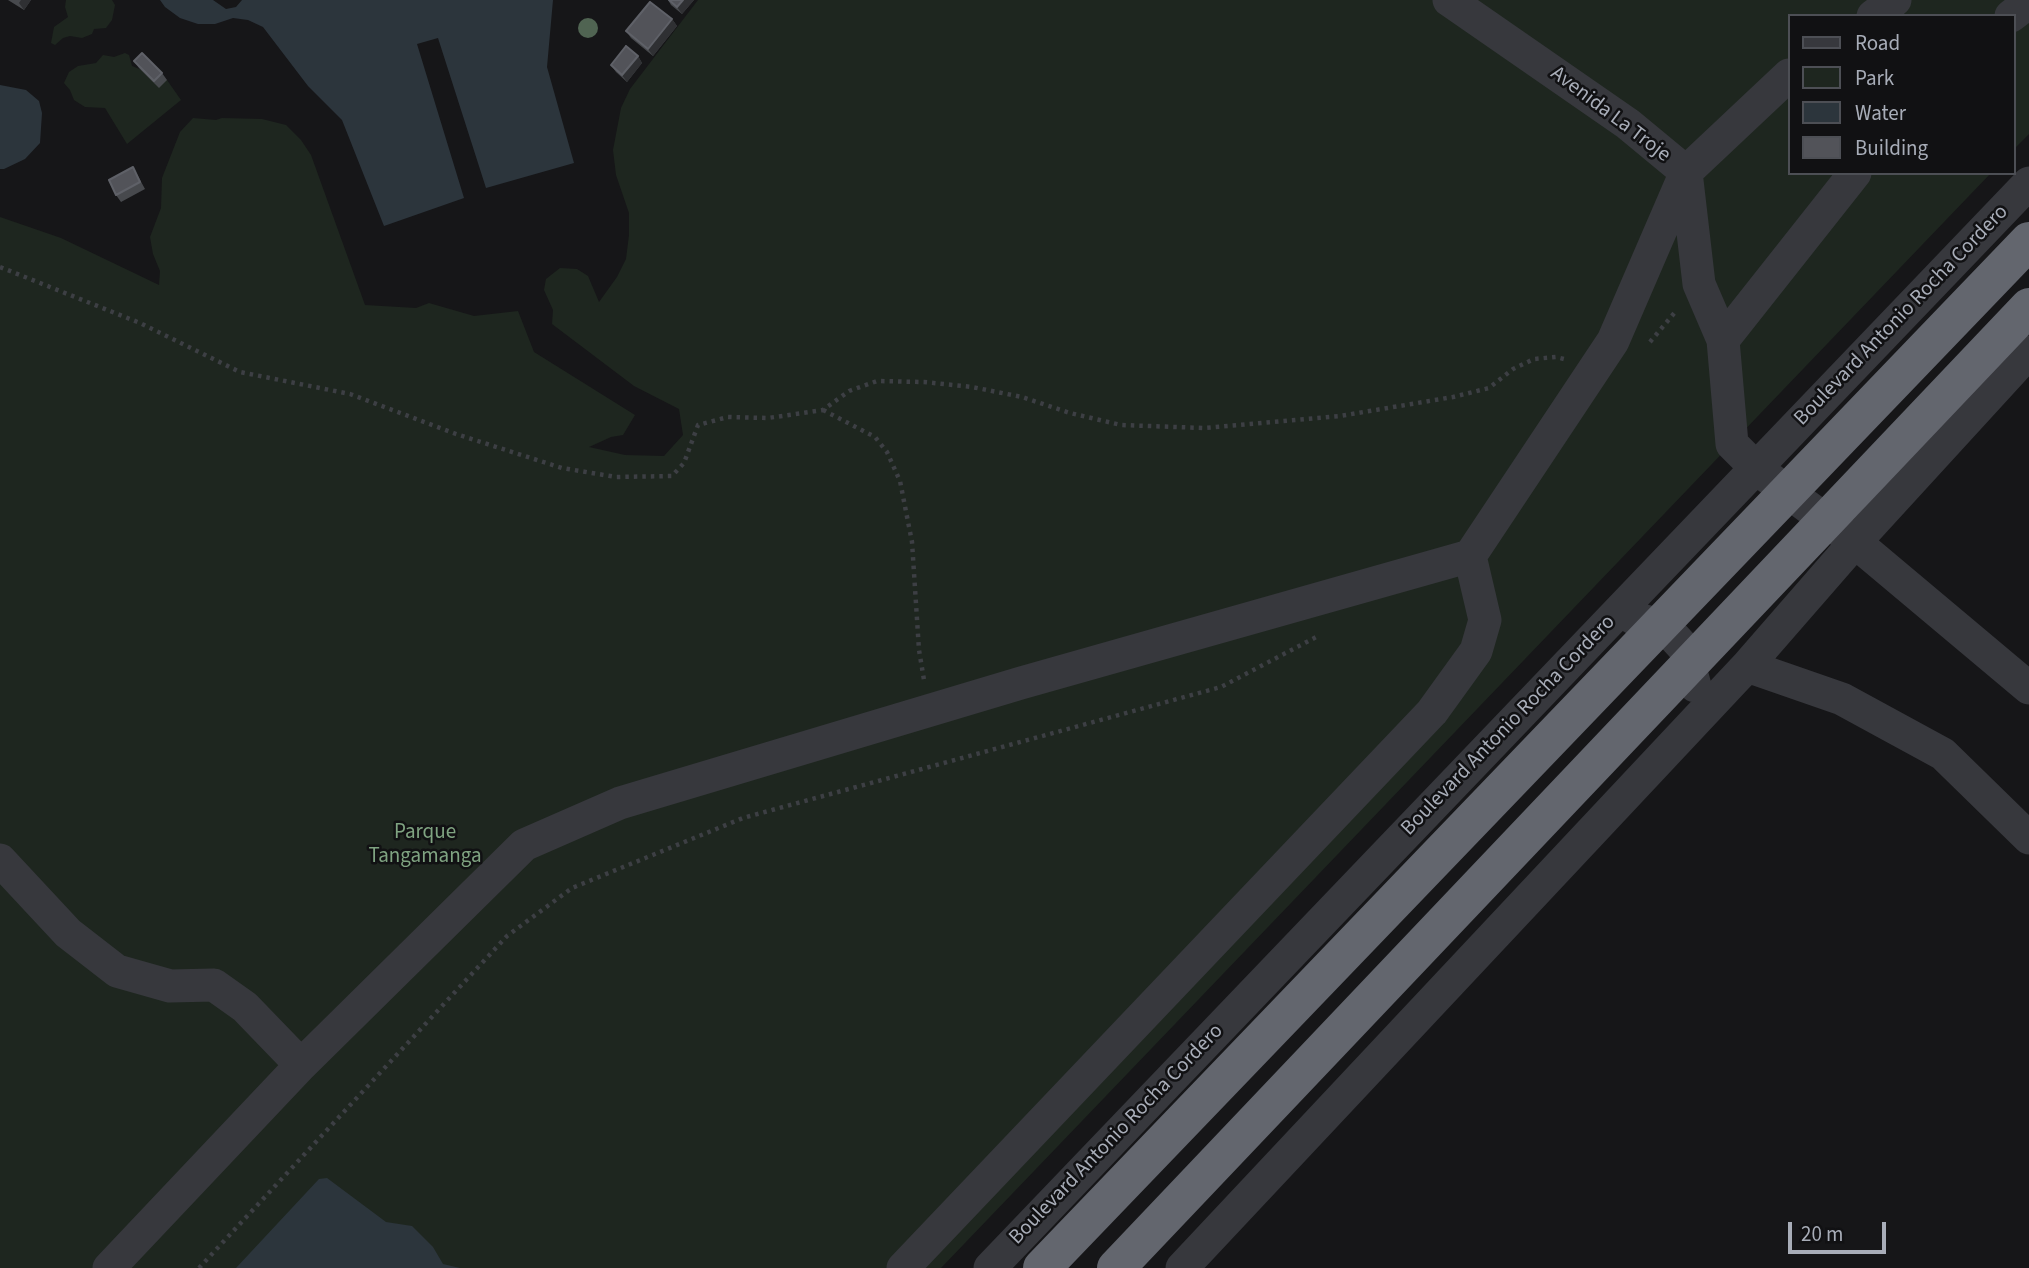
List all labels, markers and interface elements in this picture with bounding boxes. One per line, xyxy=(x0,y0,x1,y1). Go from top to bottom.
legend xyxy=(1787,14,2015,175)
text: Road xyxy=(1855,28,1900,58)
street label: Avenida La Troje xyxy=(1545,62,1675,168)
text: Park xyxy=(1855,63,1894,93)
text: Water xyxy=(1855,98,1906,128)
text: Building xyxy=(1855,133,1928,163)
street label: Boulevard Antonio Rocha Cordero xyxy=(1790,200,2014,432)
street label: Boulevard Antonio Rocha Cordero xyxy=(1397,610,1621,842)
park label: Parque Tangamanga xyxy=(369,820,481,870)
street label: Boulevard Antonio Rocha Cordero xyxy=(1005,1019,1229,1251)
scale bar xyxy=(1791,1208,1889,1252)
text: 20 m xyxy=(1801,1219,1843,1249)

